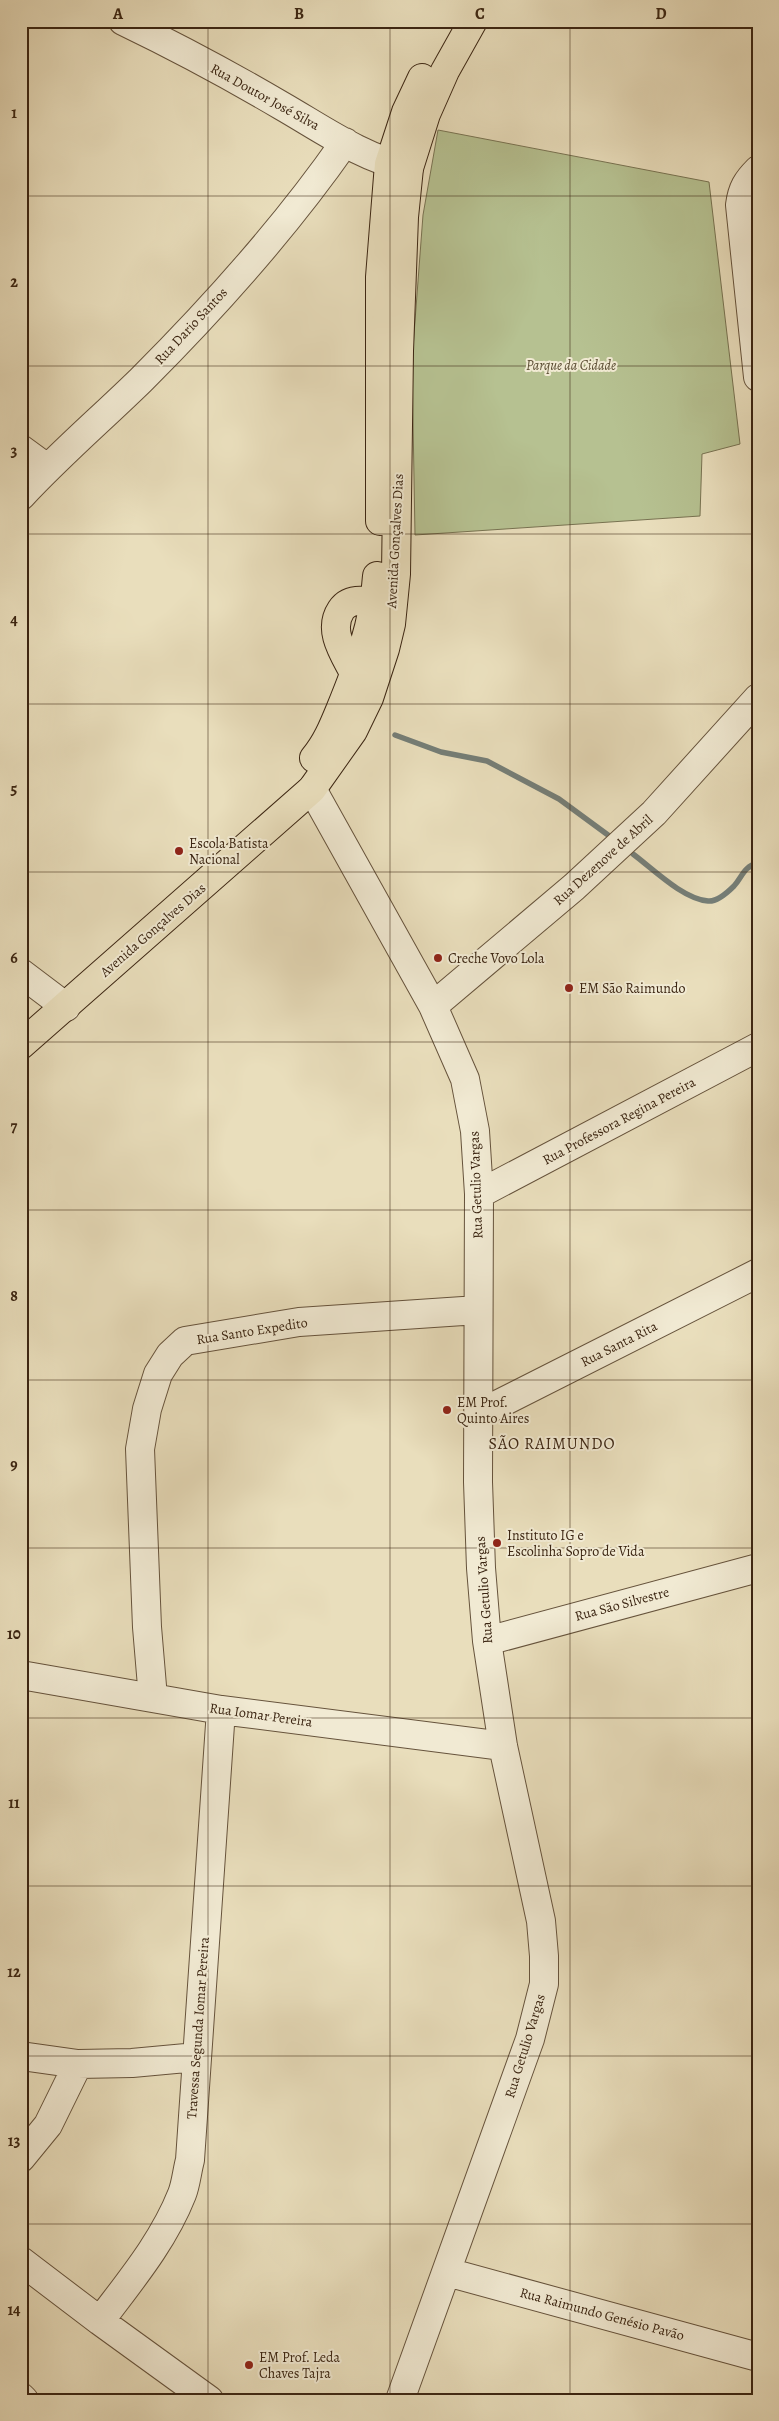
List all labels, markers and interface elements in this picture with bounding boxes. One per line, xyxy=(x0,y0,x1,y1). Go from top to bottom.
text: A xyxy=(112,3,124,25)
text: B xyxy=(294,3,304,25)
text: C xyxy=(475,3,485,25)
text: D xyxy=(655,3,667,25)
street label: Rua Doutor José Silva xyxy=(207,59,323,135)
text: 1 xyxy=(11,102,17,124)
text: 2 xyxy=(10,271,18,293)
street label: Rua Dario Santos xyxy=(150,283,232,369)
park label: Parque da Cidade xyxy=(526,356,616,375)
text: 3 xyxy=(11,440,18,462)
street label: Avenida Gonçalves Dias xyxy=(382,473,408,610)
text: 4 xyxy=(10,609,18,631)
text: 5 xyxy=(11,778,18,800)
street label: Rua Dezenove de Abril xyxy=(549,810,657,910)
place label: Escola Batista Nacional xyxy=(189,834,269,869)
marker: Escola Batista Nacional xyxy=(173,845,185,857)
street label: Avenida Gonçalves Dias xyxy=(95,879,210,982)
text: 6 xyxy=(10,947,18,969)
place label: Creche Vovo Lola xyxy=(448,949,545,968)
marker: Creche Vovo Lola xyxy=(432,952,444,964)
place label: EM São Raimundo xyxy=(579,979,685,998)
marker: EM São Raimundo xyxy=(563,982,575,994)
street label: Rua Professora Regina Pereira xyxy=(539,1072,699,1170)
text: 7 xyxy=(11,1116,18,1138)
street label: Rua Getulio Vargas xyxy=(465,1131,487,1239)
text: 8 xyxy=(10,1285,18,1307)
street label: Rua Santo Expedito xyxy=(195,1313,309,1349)
street label: Rua Santa Rita xyxy=(577,1316,661,1371)
place label: EM Prof. Quinto Aires xyxy=(457,1393,529,1428)
marker: EM Prof. Quinto Aires xyxy=(441,1404,453,1416)
district label: SÃO RAIMUNDO xyxy=(488,1433,616,1455)
text: 9 xyxy=(10,1454,18,1476)
place label: Instituto IG e Escolinha Sopro de Vida xyxy=(507,1526,645,1561)
street label: Rua Getulio Vargas xyxy=(471,1536,497,1644)
marker: Instituto IG e Escolinha Sopro de Vida xyxy=(491,1537,503,1549)
street label: Rua São Silvestre xyxy=(573,1582,671,1626)
text: 10 xyxy=(7,1623,21,1645)
street label: Rua Iomar Pereira xyxy=(208,1698,314,1732)
text: 11 xyxy=(8,1792,20,1814)
street label: Travessa Segunda Iomar Pereira xyxy=(182,1936,214,2120)
text: 12 xyxy=(7,1961,21,1983)
street label: Rua Getulio Vargas xyxy=(500,1992,550,2100)
text: 13 xyxy=(8,2130,20,2152)
street label: Rua Raimundo Genésio Pavão xyxy=(518,2283,686,2345)
text: 14 xyxy=(7,2299,21,2321)
place label: EM Prof. Leda Chaves Tajra xyxy=(259,2348,341,2383)
marker: EM Prof. Leda Chaves Tajra xyxy=(243,2359,255,2371)

